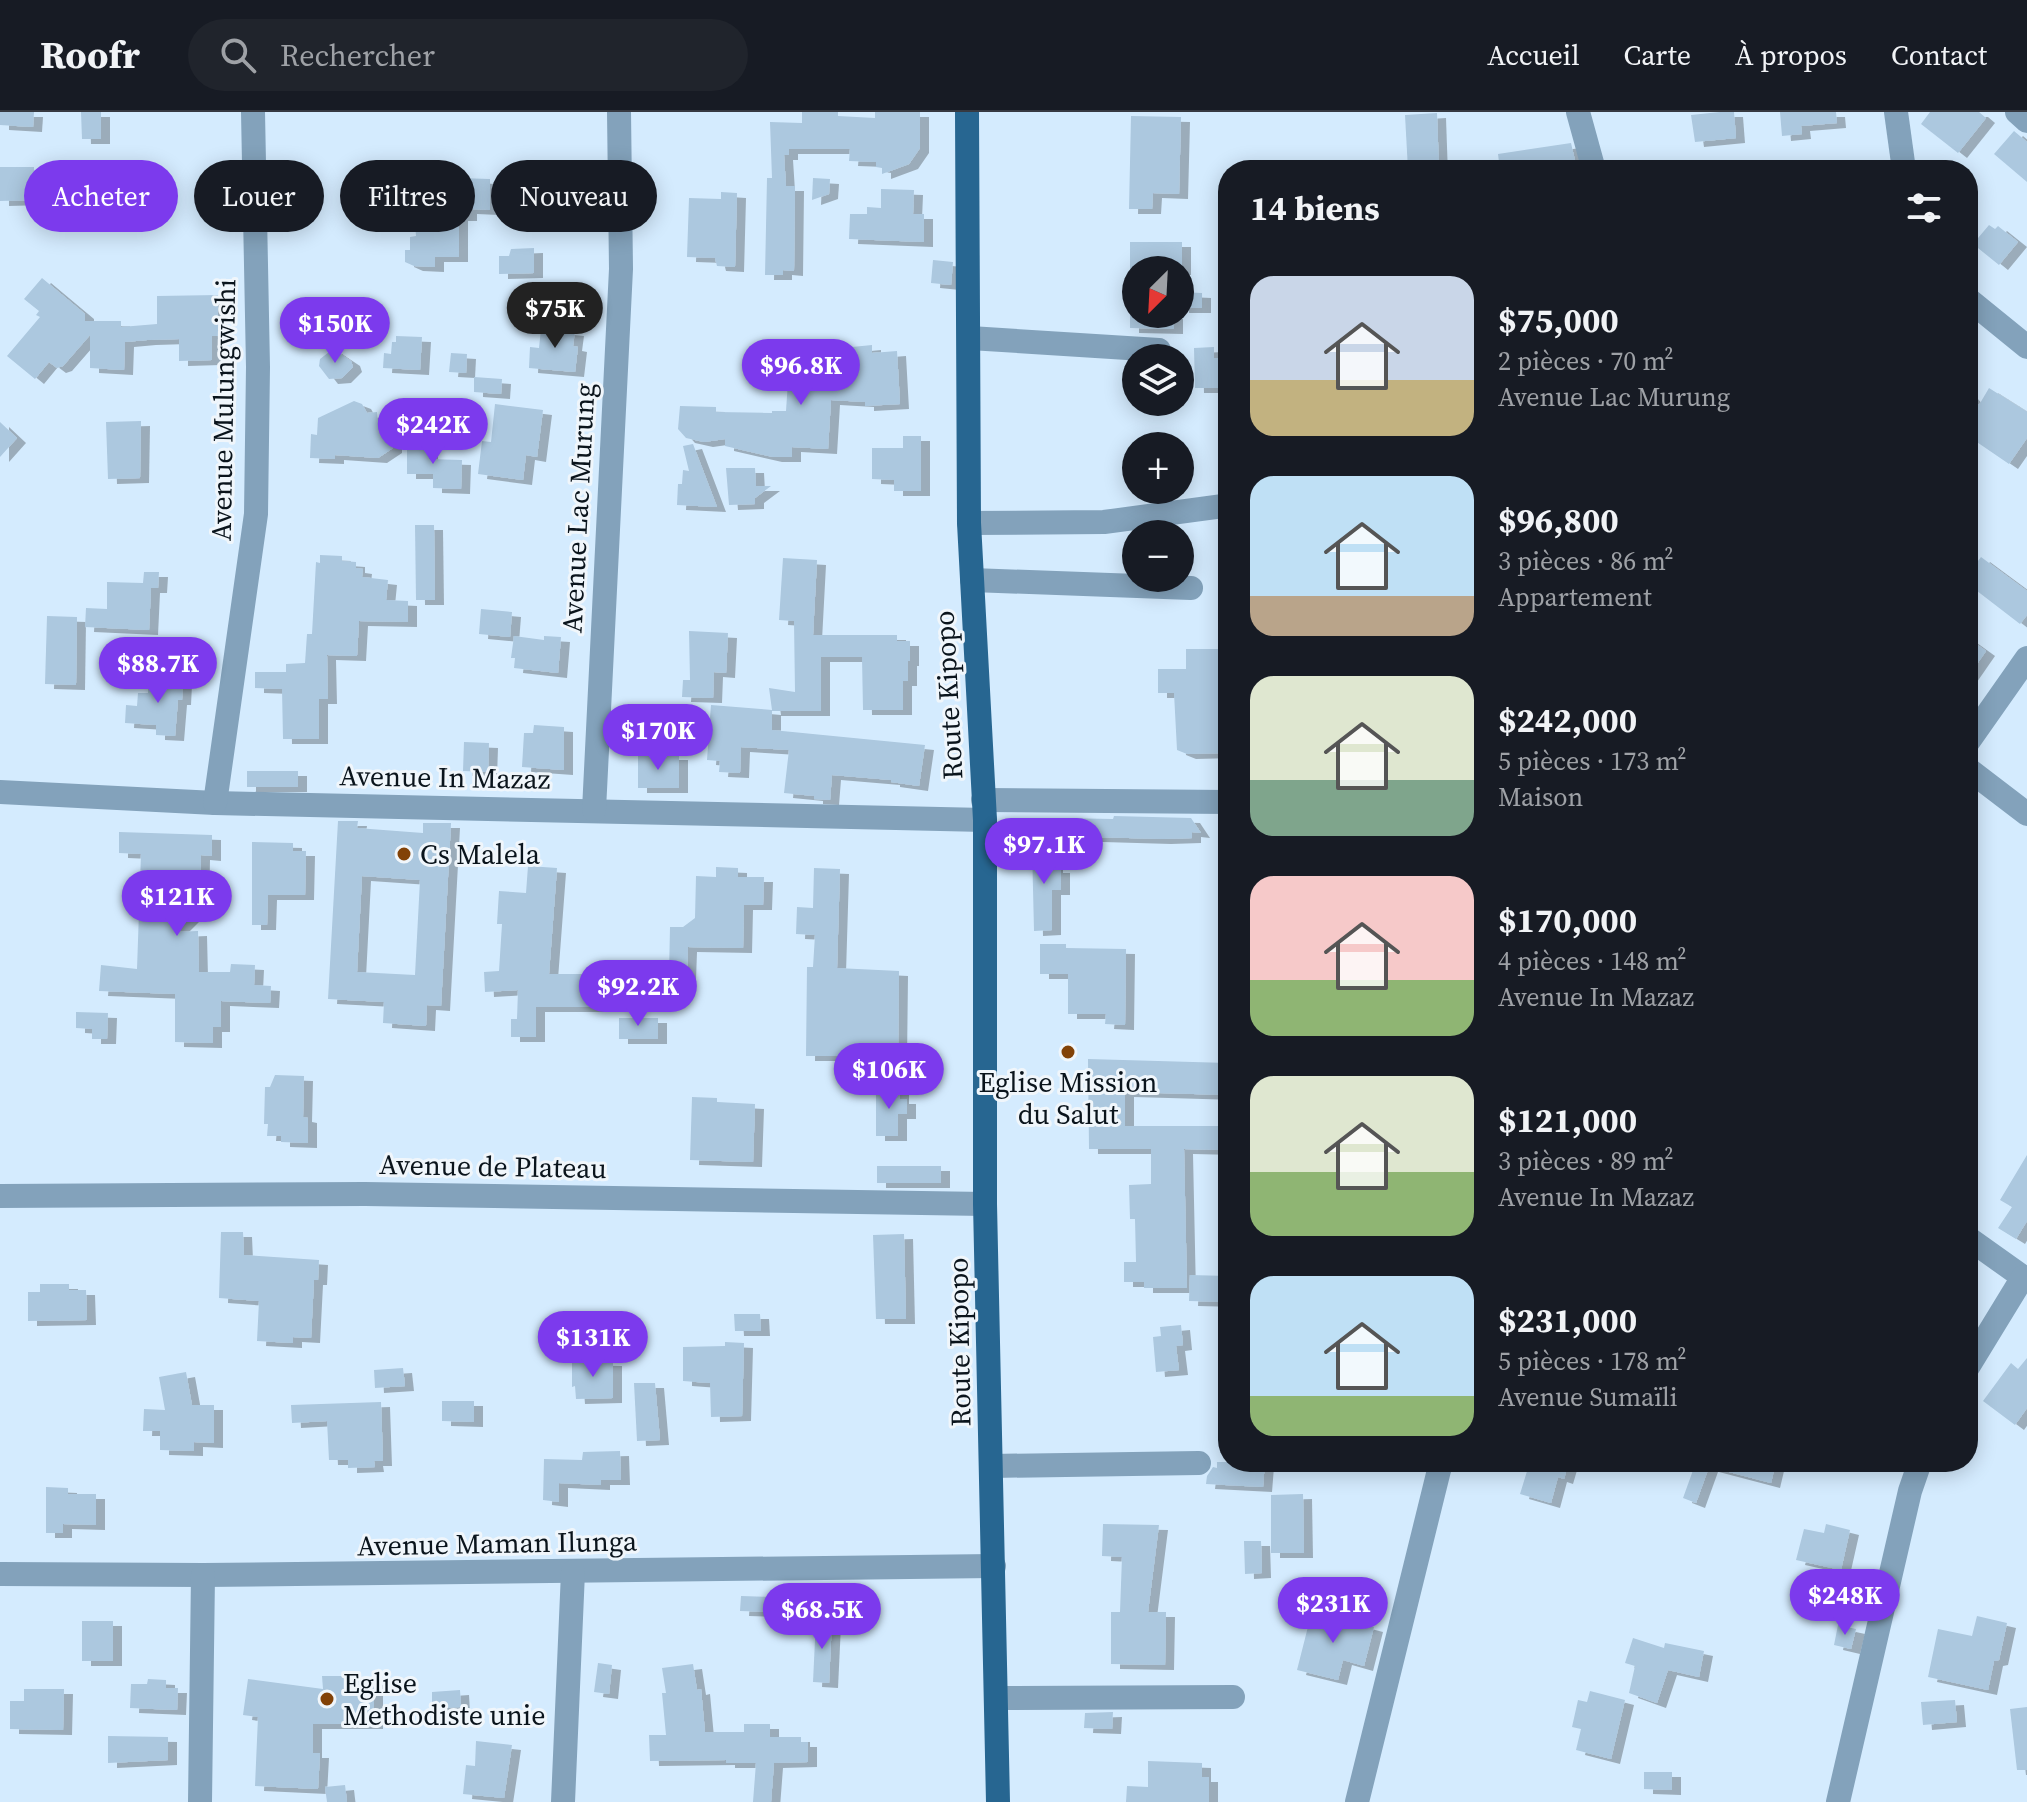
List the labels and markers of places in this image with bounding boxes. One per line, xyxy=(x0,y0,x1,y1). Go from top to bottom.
pin: $75K xyxy=(508,282,602,350)
pin: $150K xyxy=(279,297,391,365)
pin: $96.8K xyxy=(736,339,866,407)
pin: $242K xyxy=(377,398,489,466)
pin: $88.7K xyxy=(93,637,223,705)
pin: $170K xyxy=(602,704,714,772)
pin: $97.1K xyxy=(979,818,1109,886)
place label: Cs Malela xyxy=(420,835,541,873)
marker: Cs Malela xyxy=(395,845,413,863)
pin: $121K xyxy=(121,870,233,938)
pin: $92.2K xyxy=(573,960,703,1028)
pin: $106K xyxy=(833,1043,945,1111)
marker: Eglise Mission du Salut xyxy=(1059,1043,1077,1061)
place label: Eglise Mission du Salut xyxy=(978,1063,1158,1133)
pin: $131K xyxy=(537,1311,649,1379)
pin: $248K xyxy=(1789,1569,1901,1637)
pin: $231K xyxy=(1277,1577,1389,1645)
pin: $68.5K xyxy=(757,1583,887,1651)
place label: Eglise Methodiste unie xyxy=(343,1664,545,1734)
marker: Eglise Methodiste unie xyxy=(318,1690,336,1708)

